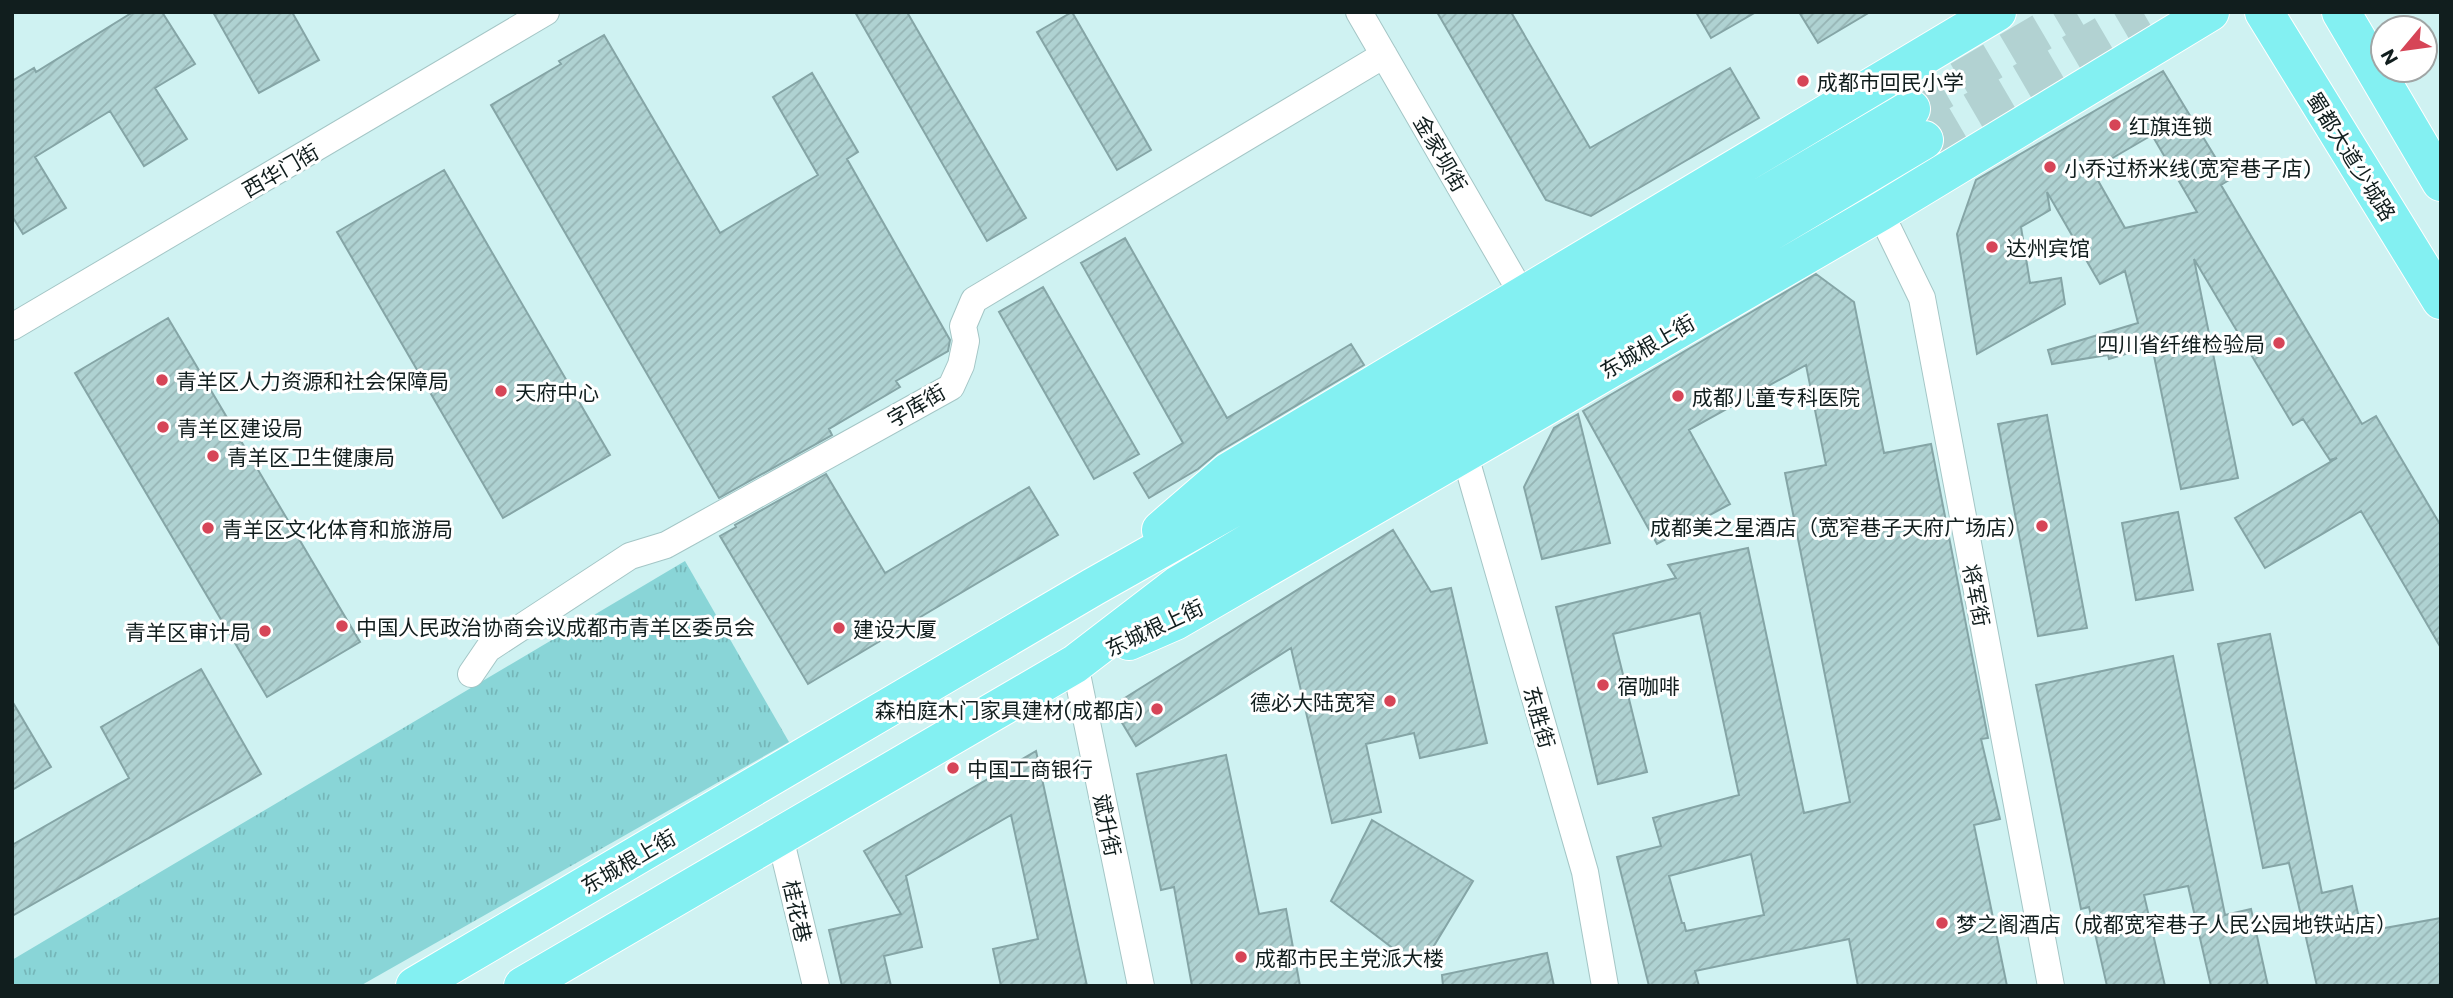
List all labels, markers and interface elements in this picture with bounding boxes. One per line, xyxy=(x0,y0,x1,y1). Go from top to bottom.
north arrow xyxy=(2369,14,2439,84)
text: N xyxy=(2375,46,2402,69)
place label: 成都市回民小学 xyxy=(1817,69,1964,94)
marker: 成都市回民小学 xyxy=(1795,73,1811,89)
street label: 蜀都大道少城路 xyxy=(2302,87,2402,225)
street label: 金家坝街 xyxy=(1409,110,1473,196)
place label: 红旗连锁 xyxy=(2129,113,2213,138)
marker: 红旗连锁 xyxy=(2107,117,2123,133)
street label: 西华门街 xyxy=(237,138,323,202)
place label: 小乔过桥米线(宽窄巷子店) xyxy=(2064,155,2311,180)
marker: 小乔过桥米线(宽窄巷子店) xyxy=(2042,159,2058,175)
place label: 达州宾馆 xyxy=(2006,235,2090,260)
marker: 达州宾馆 xyxy=(1984,239,2000,255)
street label: 东城根上街 xyxy=(1595,309,1699,383)
place label: 四川省纤维检验局 xyxy=(2097,331,2265,356)
marker: 四川省纤维检验局 xyxy=(2271,335,2287,351)
place label: 青羊区人力资源和社会保障局 xyxy=(176,368,449,393)
marker: 青羊区人力资源和社会保障局 xyxy=(154,372,170,388)
street label: 字库街 xyxy=(882,378,950,432)
place label: 天府中心 xyxy=(515,379,599,404)
marker: 天府中心 xyxy=(493,383,509,399)
place label: 成都儿童专科医院 xyxy=(1692,384,1860,409)
marker: 成都儿童专科医院 xyxy=(1670,388,1686,404)
place label: 青羊区建设局 xyxy=(177,415,303,440)
marker: 青羊区建设局 xyxy=(155,419,171,435)
place label: 青羊区卫生健康局 xyxy=(227,444,395,469)
marker: 青羊区卫生健康局 xyxy=(205,448,221,464)
place label: 成都美之星酒店（宽窄巷子天府广场店） xyxy=(1650,514,2028,539)
place label: 青羊区文化体育和旅游局 xyxy=(222,516,453,541)
marker: 成都美之星酒店（宽窄巷子天府广场店） xyxy=(2034,518,2050,534)
marker: 青羊区文化体育和旅游局 xyxy=(200,520,216,536)
street label: 将军街 xyxy=(1959,562,1995,628)
street label: 东城根上街 xyxy=(1101,593,1207,661)
place label: 中国人民政治协商会议成都市青羊区委员会 xyxy=(356,614,755,639)
place label: 建设大厦 xyxy=(853,616,937,641)
marker: 中国人民政治协商会议成都市青羊区委员会 xyxy=(334,618,350,634)
place label: 青羊区审计局 xyxy=(125,619,251,644)
marker: 建设大厦 xyxy=(831,620,847,636)
marker: 青羊区审计局 xyxy=(257,623,273,639)
place label: 宿咖啡 xyxy=(1617,673,1680,698)
marker: 宿咖啡 xyxy=(1595,677,1611,693)
street label: 东胜街 xyxy=(1519,683,1561,751)
place label: 德必大陆宽窄 xyxy=(1250,689,1376,714)
marker: 德必大陆宽窄 xyxy=(1382,693,1398,709)
place label: 森柏庭木门家具建材(成都店) xyxy=(875,697,1143,722)
marker: 森柏庭木门家具建材(成都店) xyxy=(1149,701,1165,717)
place label: 中国工商银行 xyxy=(967,756,1093,781)
marker: 中国工商银行 xyxy=(945,760,961,776)
street label: 斌升街 xyxy=(1089,792,1127,858)
street label: 东城根上街 xyxy=(576,824,680,898)
street label: 桂花巷 xyxy=(779,877,817,945)
place label: 梦之阁酒店（成都宽窄巷子人民公园地铁站店） xyxy=(1956,911,2397,936)
marker: 梦之阁酒店（成都宽窄巷子人民公园地铁站店） xyxy=(1934,915,1950,931)
place label: 成都市民主党派大楼 xyxy=(1255,945,1444,970)
marker: 成都市民主党派大楼 xyxy=(1233,949,1249,965)

